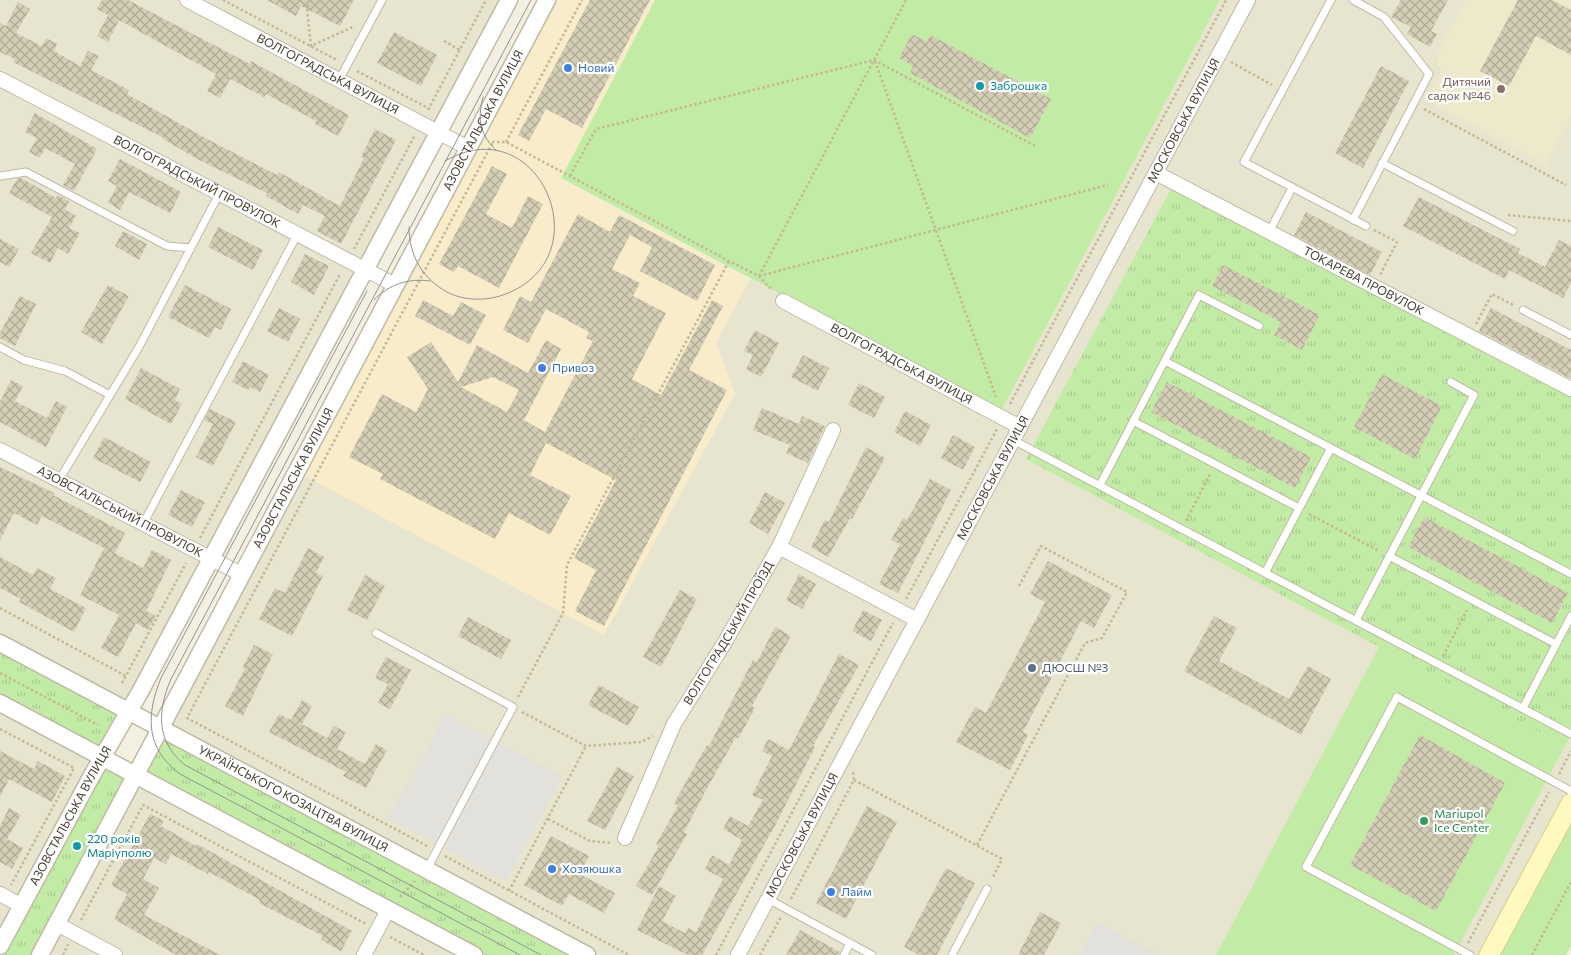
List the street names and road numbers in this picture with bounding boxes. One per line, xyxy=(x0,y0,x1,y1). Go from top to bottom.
street label: ВОЛГОГРАДСЬКА ВУЛИЦЯ xyxy=(255,30,401,116)
street label: АЗОВСТАЛЬСЬКА ВУЛИЦЯ xyxy=(439,47,525,192)
street label: МОСКОВСЬКА ВУЛИЦЯ xyxy=(1144,56,1222,185)
street label: ВОЛГОГРАДСЬКИЙ ПРОВУЛОК xyxy=(112,132,283,230)
street label: ТОКАРЕВА ПРОВУЛОК xyxy=(1301,243,1427,317)
street label: ВОЛГОГРАДСЬКА ВУЛИЦЯ xyxy=(829,320,975,406)
street label: АЗОВСТАЛЬСЬКА ВУЛИЦЯ xyxy=(249,405,335,550)
street label: МОСКОВСЬКА ВУЛИЦЯ xyxy=(953,413,1031,542)
street label: АЗОВСТАЛЬСЬКИЙ ПРОВУЛОК xyxy=(35,462,206,559)
street label: ВОЛГОГРАДСЬКИЙ ПРОЇЗД xyxy=(680,558,776,707)
street label: УКРАЇНСЬКОГО КОЗАЦТВА ВУЛИЦЯ xyxy=(196,742,391,854)
street label: АЗОВСТАЛЬСЬКА ВУЛИЦЯ xyxy=(26,743,113,888)
street label: МОСКОВСЬКА ВУЛИЦЯ xyxy=(762,770,840,899)

